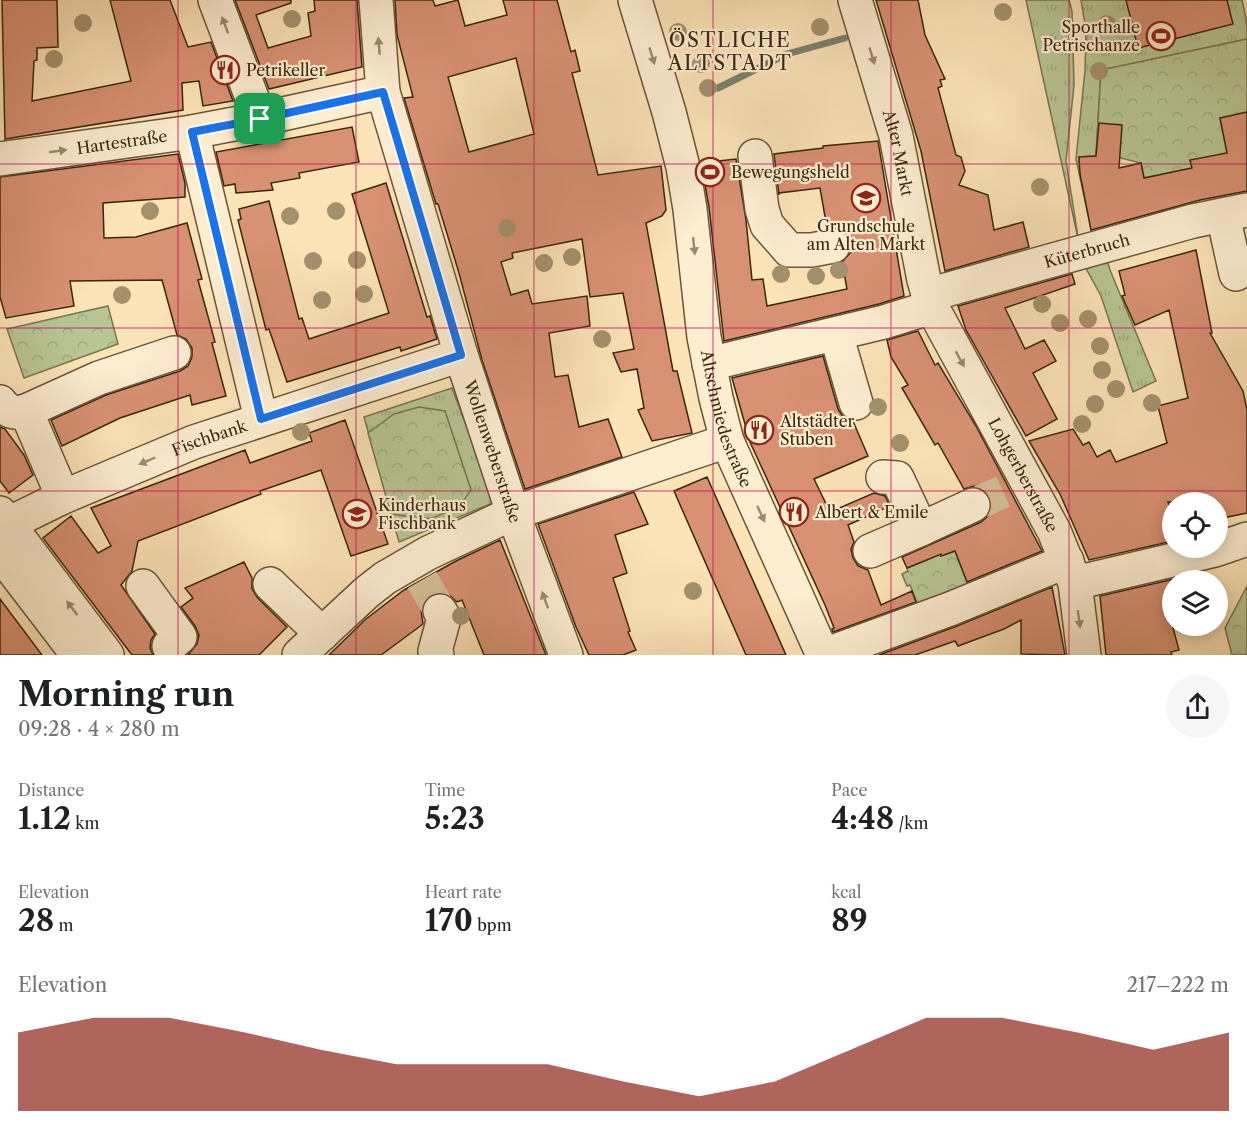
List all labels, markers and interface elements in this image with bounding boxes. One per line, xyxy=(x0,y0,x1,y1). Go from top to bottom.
one-way arrow xyxy=(219,16,229,34)
place label: Sporthalle Petrischanze xyxy=(1043,17,1140,55)
sports icon: Sporthalle Petrischanze xyxy=(1145,20,1177,52)
district label: ÖSTLICHE ALTSTADT xyxy=(667,27,792,75)
one-way arrow xyxy=(375,36,384,55)
one-way arrow xyxy=(648,47,657,65)
one-way arrow xyxy=(868,47,877,65)
restaurant icon: Petrikeller xyxy=(209,54,241,86)
place label: Petrikeller xyxy=(246,60,325,80)
pin xyxy=(234,93,285,144)
icon: arrive xyxy=(243,102,276,135)
street label: Alter Markt xyxy=(878,106,918,198)
street label: Hartestraße xyxy=(75,126,168,158)
one-way arrow xyxy=(49,146,68,155)
sports icon: Bewegungsheld xyxy=(694,156,726,188)
place label: Bewegungsheld xyxy=(731,162,850,182)
school or university icon: Grundschule am Alten Markt xyxy=(850,182,882,214)
place label: Grundschule am Alten Markt xyxy=(807,216,926,254)
street label: Küterbruch xyxy=(1042,229,1132,272)
one-way arrow xyxy=(689,236,699,255)
street label: Altschmiedestraße xyxy=(697,347,757,491)
one-way arrow xyxy=(955,350,965,367)
street label: Wollenweberstraße xyxy=(460,376,526,526)
place label: Altstädter Stuben xyxy=(779,411,855,449)
restaurant icon: Altstädter Stuben xyxy=(743,414,775,446)
street label: Lohgerberstraße xyxy=(984,414,1063,536)
street label: Fischbank xyxy=(169,415,250,460)
one-way arrow xyxy=(137,456,155,466)
map controls xyxy=(1162,492,1228,636)
button: locate xyxy=(1162,492,1228,558)
place label: Kinderhaus Fischbank xyxy=(378,495,466,533)
restaurant icon: Albert & Emile xyxy=(778,496,810,528)
school or university icon: Kinderhaus Fischbank xyxy=(341,498,373,530)
place label: Albert & Emile xyxy=(814,502,929,522)
one-way arrow xyxy=(756,506,765,523)
button: layers xyxy=(1162,570,1228,636)
one-way arrow xyxy=(540,591,550,609)
one-way arrow xyxy=(66,601,78,617)
one-way arrow xyxy=(1075,610,1084,629)
text: Morning run xyxy=(18,674,234,715)
button: share xyxy=(1166,675,1229,738)
text: 09:28 · 4 × 280 m xyxy=(18,717,180,741)
text: Distance xyxy=(18,780,84,800)
text: Time xyxy=(425,780,465,800)
text: Pace xyxy=(831,780,867,800)
text: 1.12 xyxy=(18,800,71,837)
text: 5:23 xyxy=(425,800,485,837)
text: 4:48 xyxy=(831,800,894,837)
text: km xyxy=(71,813,99,833)
text: /km xyxy=(894,813,928,833)
text: Elevation xyxy=(18,882,89,902)
text: Heart rate xyxy=(425,882,502,902)
text: kcal xyxy=(831,882,862,902)
text: 28 xyxy=(18,902,54,939)
text: 170 xyxy=(425,902,473,939)
text: 89 xyxy=(831,902,868,939)
text: m xyxy=(54,915,73,935)
text: bpm xyxy=(473,915,512,935)
text: Elevation xyxy=(18,973,107,997)
text: 217–222 m xyxy=(1126,973,1229,997)

